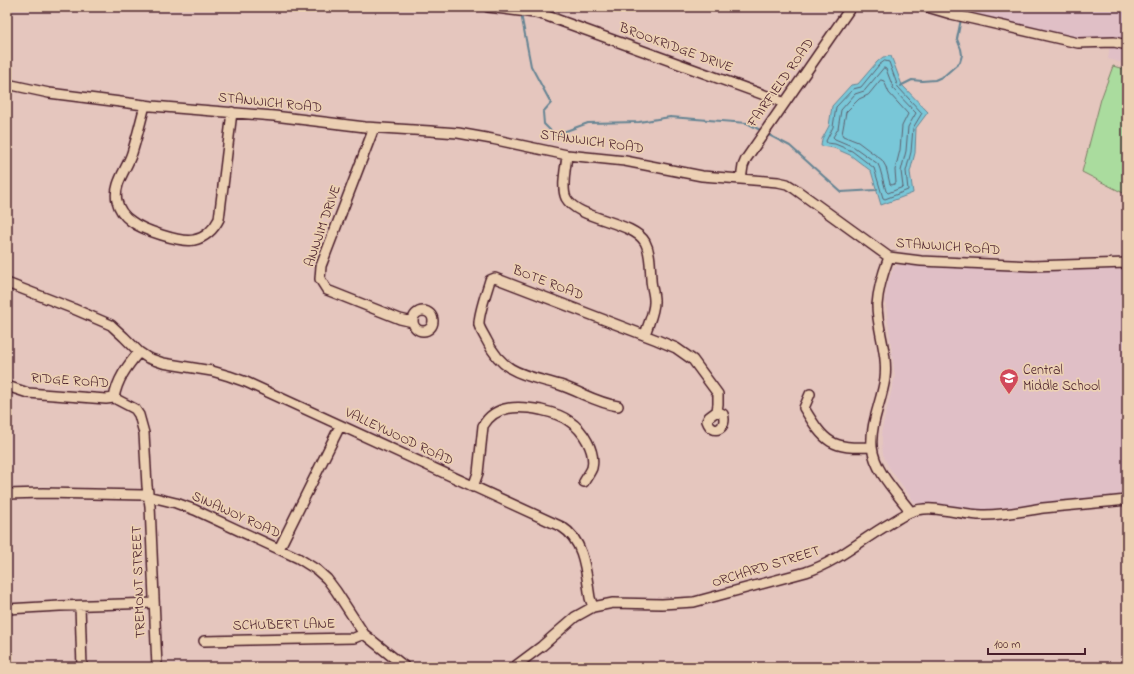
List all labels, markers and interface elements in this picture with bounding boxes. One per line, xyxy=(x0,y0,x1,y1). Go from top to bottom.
street label: BROOKRIDGE DRIVE xyxy=(615,17,736,78)
street label: FAIRFIELD ROAD xyxy=(742,34,820,133)
street label: STANWICH ROAD xyxy=(217,87,323,119)
street label: STANWICH ROAD xyxy=(539,124,645,160)
street label: ANNJIM DRIVE xyxy=(299,182,347,270)
street label: STANWICH ROAD xyxy=(895,233,1001,261)
street label: BOTE ROAD xyxy=(508,259,587,306)
place label: Central Middle School xyxy=(1023,360,1100,397)
school or university icon: Central Middle School xyxy=(998,367,1020,395)
street label: RIDGE ROAD xyxy=(30,368,110,394)
street label: VALLEYWOOD ROAD xyxy=(340,402,457,471)
street label: SINAWOY ROAD xyxy=(188,486,284,544)
street label: TREMONT STREET xyxy=(127,525,151,639)
street label: ORCHARD STREET xyxy=(709,541,823,593)
street label: SCHUBERT LANE xyxy=(233,614,335,636)
scale bar xyxy=(988,630,1085,656)
text: 100 m xyxy=(994,636,1021,654)

